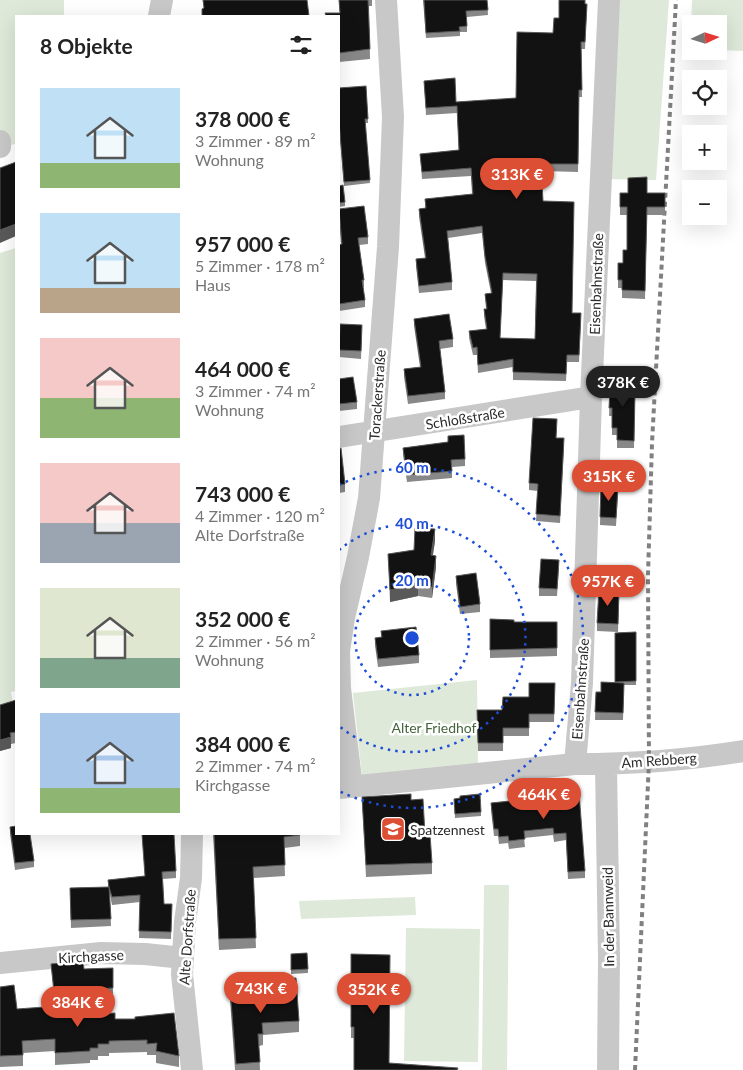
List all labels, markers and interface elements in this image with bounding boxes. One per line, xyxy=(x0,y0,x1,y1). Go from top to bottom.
north arrow xyxy=(682,15,728,60)
map controls xyxy=(682,15,727,225)
icon: filters xyxy=(287,31,315,59)
text: 8 Objekte xyxy=(40,33,133,58)
button: locate xyxy=(682,70,727,115)
text: 378 000 € xyxy=(195,106,290,131)
icon: home xyxy=(80,108,140,168)
button: + xyxy=(682,125,727,170)
text: 3 Zimmer · 89 m² xyxy=(195,131,316,150)
text: Wohnung xyxy=(195,150,264,169)
pin: 313K € xyxy=(476,158,558,200)
text: 313K € xyxy=(491,164,543,183)
button: − xyxy=(682,180,727,225)
text: 957 000 € xyxy=(195,231,290,256)
icon: home xyxy=(80,233,140,293)
street label: Eisenbahnstraße xyxy=(586,233,606,335)
text: 5 Zimmer · 178 m² xyxy=(195,256,325,275)
text: Haus xyxy=(195,275,231,294)
street label: Torackerstraße xyxy=(365,349,389,441)
text: 464 000 € xyxy=(195,356,290,381)
icon: home xyxy=(80,358,140,418)
pin: 378K € xyxy=(582,366,664,408)
text: 378K € xyxy=(597,372,649,391)
text: 3 Zimmer · 74 m² xyxy=(195,381,316,400)
text: Wohnung xyxy=(195,400,264,419)
street label: Schloßstraße xyxy=(424,403,506,433)
text: 60 m xyxy=(395,458,429,476)
pin: 315K € xyxy=(568,460,650,502)
text: 315K € xyxy=(583,466,635,485)
text: 743 000 € xyxy=(195,481,290,506)
icon: home xyxy=(80,483,140,543)
text: 4 Zimmer · 120 m² xyxy=(195,506,325,525)
text: 40 m xyxy=(395,514,429,532)
text: Alte Dorfstraße xyxy=(195,525,304,544)
pin: 957K € xyxy=(567,564,649,607)
text: 20 m xyxy=(395,571,429,589)
text: 957K € xyxy=(582,571,634,590)
text: 352 000 € xyxy=(195,606,290,631)
icon: home xyxy=(80,608,140,668)
centre of rings xyxy=(403,629,421,647)
text: 2 Zimmer · 56 m² xyxy=(195,631,316,650)
street label: Eisenbahnstraße xyxy=(568,638,592,740)
text: Wohnung xyxy=(195,650,264,669)
park label: Alter Friedhof xyxy=(391,719,477,736)
text: 384 000 € xyxy=(195,731,290,756)
icon: home xyxy=(80,733,140,793)
street label: Am Rebberg xyxy=(621,749,697,771)
text: 2 Zimmer · 74 m² xyxy=(195,756,316,775)
text: Kirchgasse xyxy=(195,775,270,794)
pin: 464K € xyxy=(503,778,585,820)
text: 464K € xyxy=(518,784,570,803)
school or university icon: Spatzennest xyxy=(380,816,406,842)
place label: Spatzennest xyxy=(410,821,485,838)
street label: In der Bannweid xyxy=(599,867,617,967)
street label: Alte Dorfstraße xyxy=(175,889,199,985)
street label: Kirchgasse xyxy=(58,946,124,966)
pin: 743K € xyxy=(220,972,302,1014)
pin: 352K € xyxy=(333,972,415,1015)
text: 743K € xyxy=(235,978,287,997)
text: 352K € xyxy=(348,979,400,998)
pin: 384K € xyxy=(37,986,119,1028)
text: 384K € xyxy=(52,992,104,1011)

